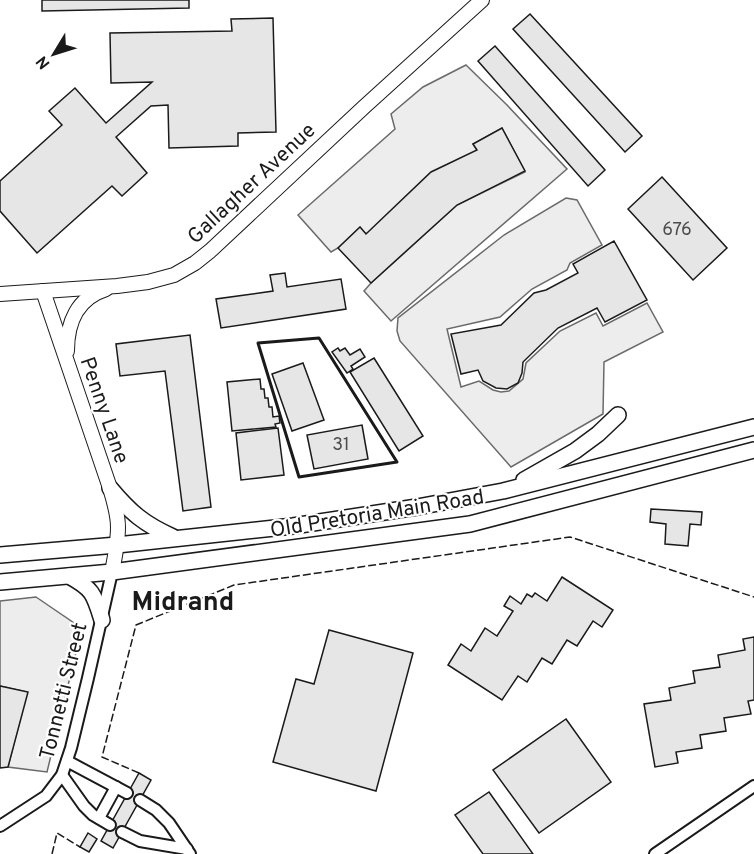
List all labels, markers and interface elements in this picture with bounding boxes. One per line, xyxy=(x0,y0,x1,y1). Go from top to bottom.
north arrow xyxy=(24,24,84,84)
text: N xyxy=(32,51,55,73)
street label: Gallagher Avenue xyxy=(182,118,322,251)
house number: 676 xyxy=(662,219,692,242)
street label: Penny Lane xyxy=(73,354,134,467)
house number: 31 xyxy=(332,434,350,457)
street label: Old Pretoria Main Road xyxy=(268,484,486,545)
district label: Midrand xyxy=(132,586,234,620)
street label: Tonnetti Street xyxy=(34,620,95,763)

